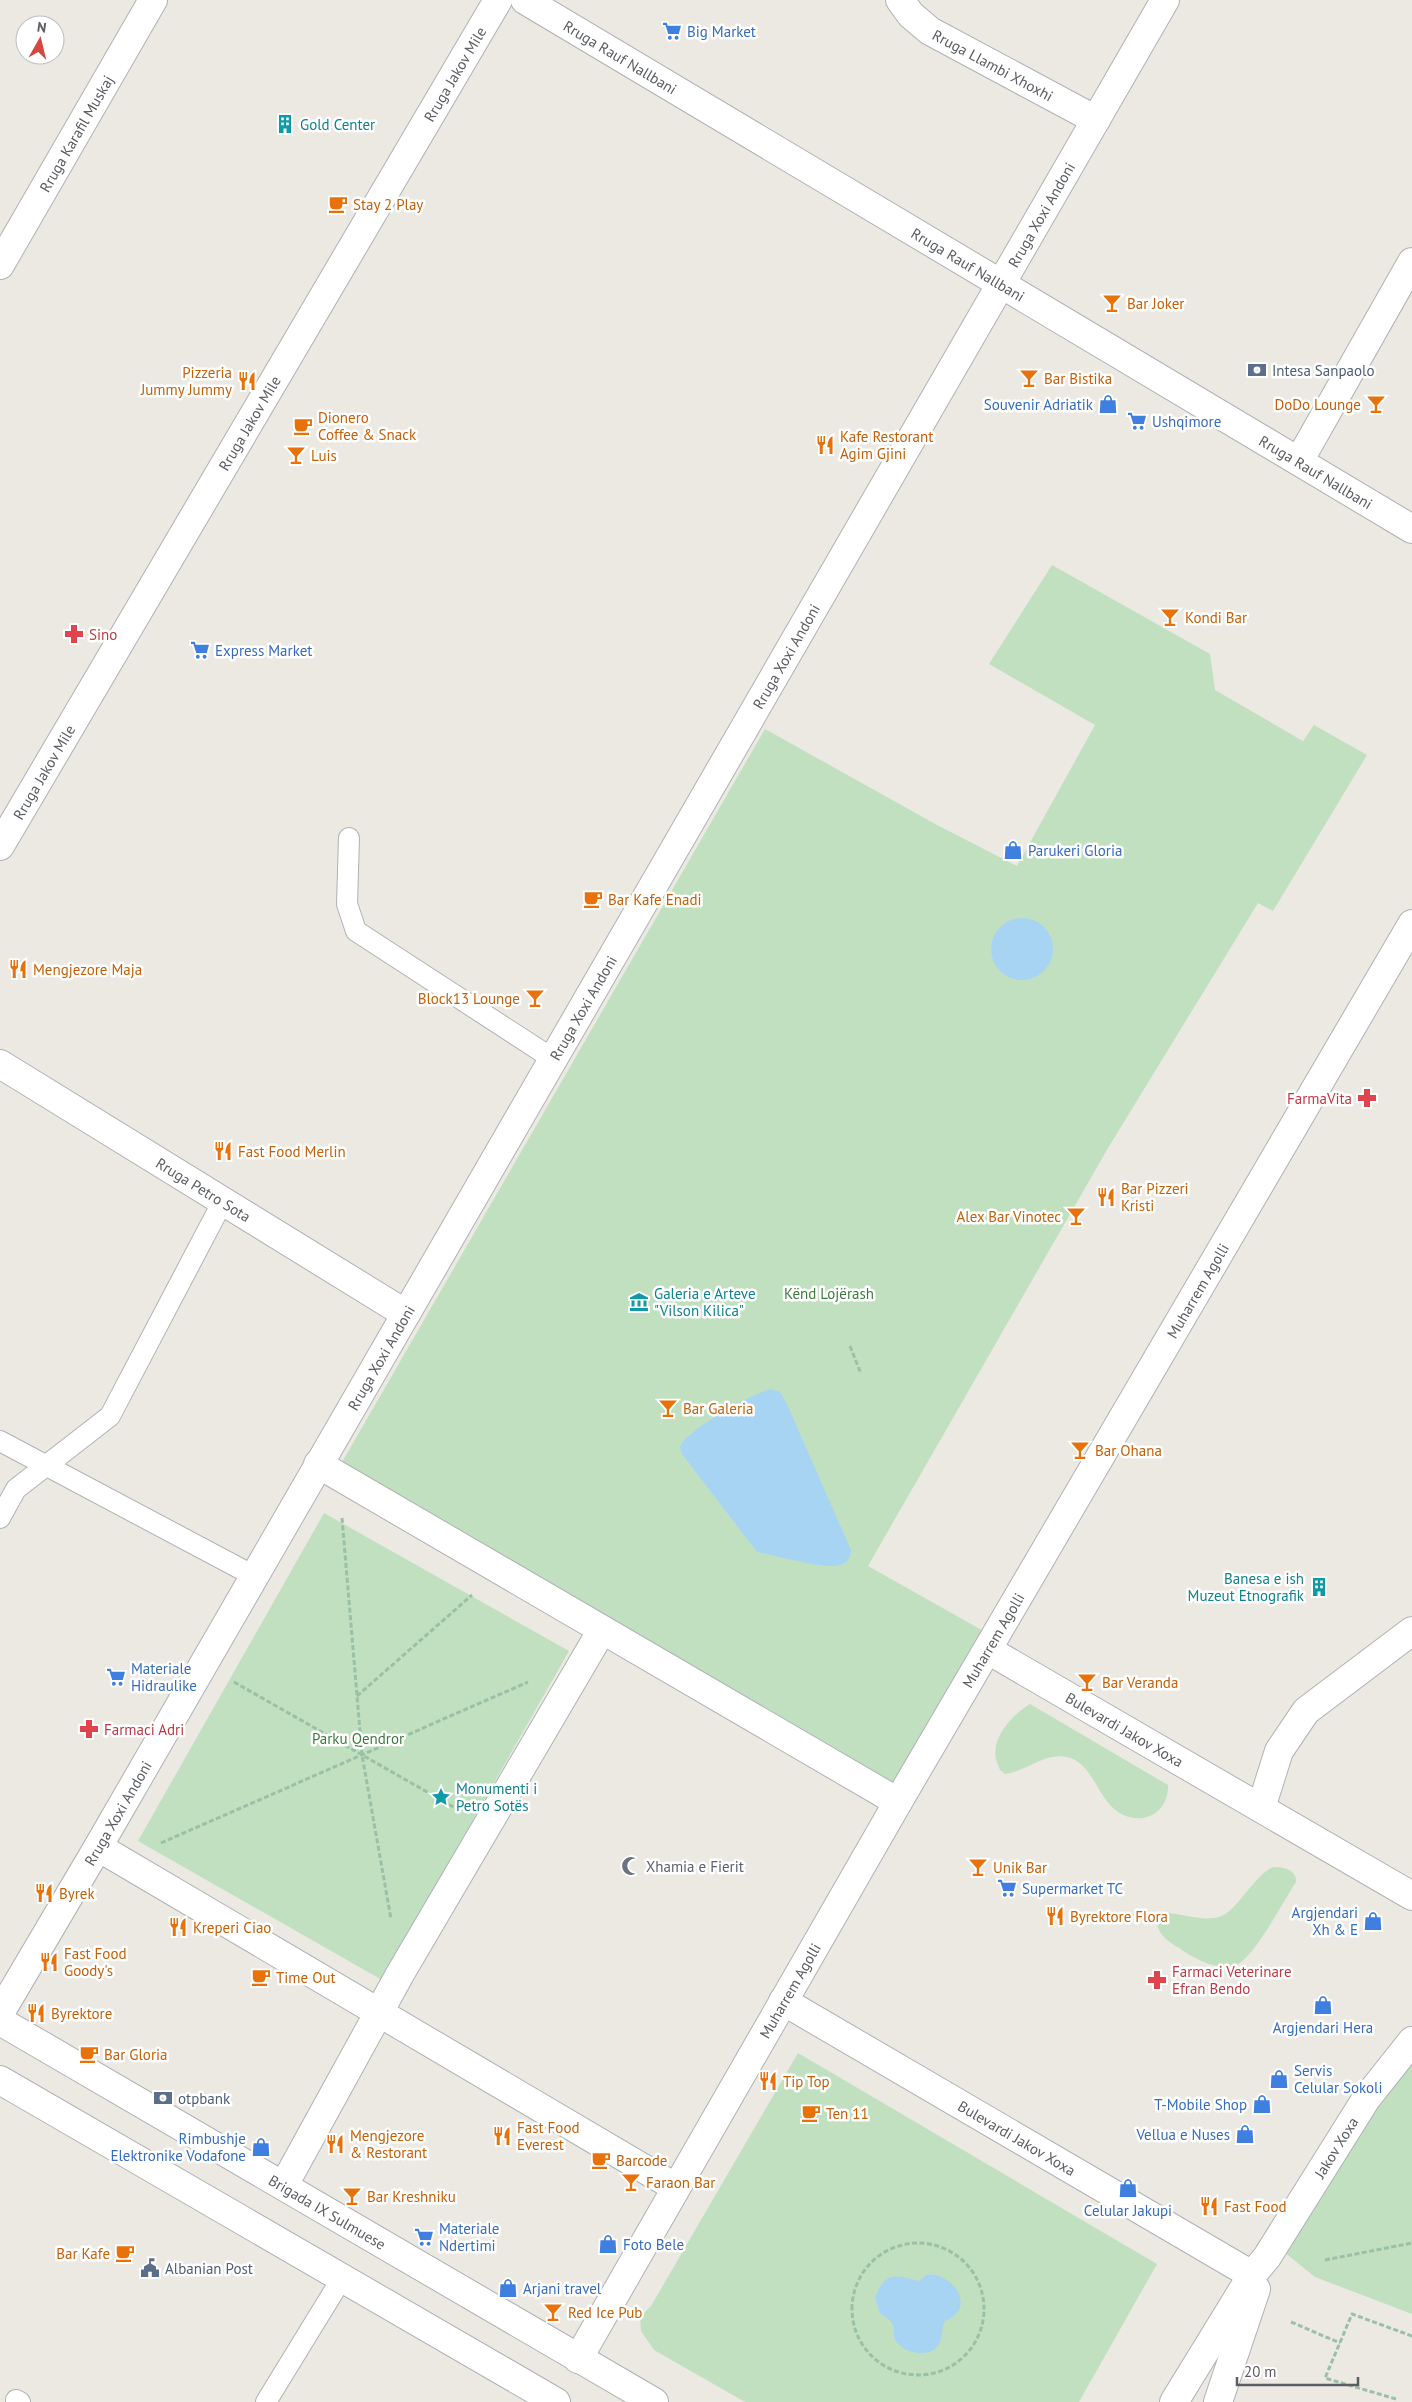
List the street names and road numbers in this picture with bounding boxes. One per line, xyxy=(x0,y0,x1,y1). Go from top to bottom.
street label: Rruga Rauf Nallbani xyxy=(560,16,681,98)
street label: Rruga Jakov Mile xyxy=(419,23,490,125)
street label: Rruga Llambi Xhoxhi xyxy=(929,25,1057,105)
street label: Rruga Karafil Muskaj xyxy=(35,72,117,195)
street label: Rruga Xoxi Andoni xyxy=(1003,159,1079,270)
street label: Rruga Rauf Nallbani xyxy=(908,223,1028,305)
street label: Rruga Jakov Mile xyxy=(214,372,284,474)
street label: Rruga Rauf Nallbani xyxy=(1256,431,1376,513)
street label: Rruga Xoxi Andoni xyxy=(748,600,824,712)
street label: Rruga Jakov Mile xyxy=(8,721,79,823)
street label: Rruga Xoxi Andoni xyxy=(545,952,621,1064)
street label: Rruga Petro Sota xyxy=(153,1153,254,1226)
street label: Muharrem Agolli xyxy=(1162,1240,1233,1341)
street label: Rruga Xoxi Andoni xyxy=(343,1302,418,1413)
street label: Muharrem Agolli xyxy=(958,1589,1028,1691)
street label: Bulevardi Jakov Xoxa xyxy=(1062,1688,1187,1771)
street label: Rruga Xoxi Andoni xyxy=(80,1757,155,1869)
street label: Muharrem Agolli xyxy=(755,1939,825,2041)
street label: Bulevardi Jakov Xoxa xyxy=(955,2096,1079,2179)
street label: Jakov Xoxa xyxy=(1309,2113,1362,2182)
street label: Brigada IX Sulmuese xyxy=(265,2170,390,2253)

